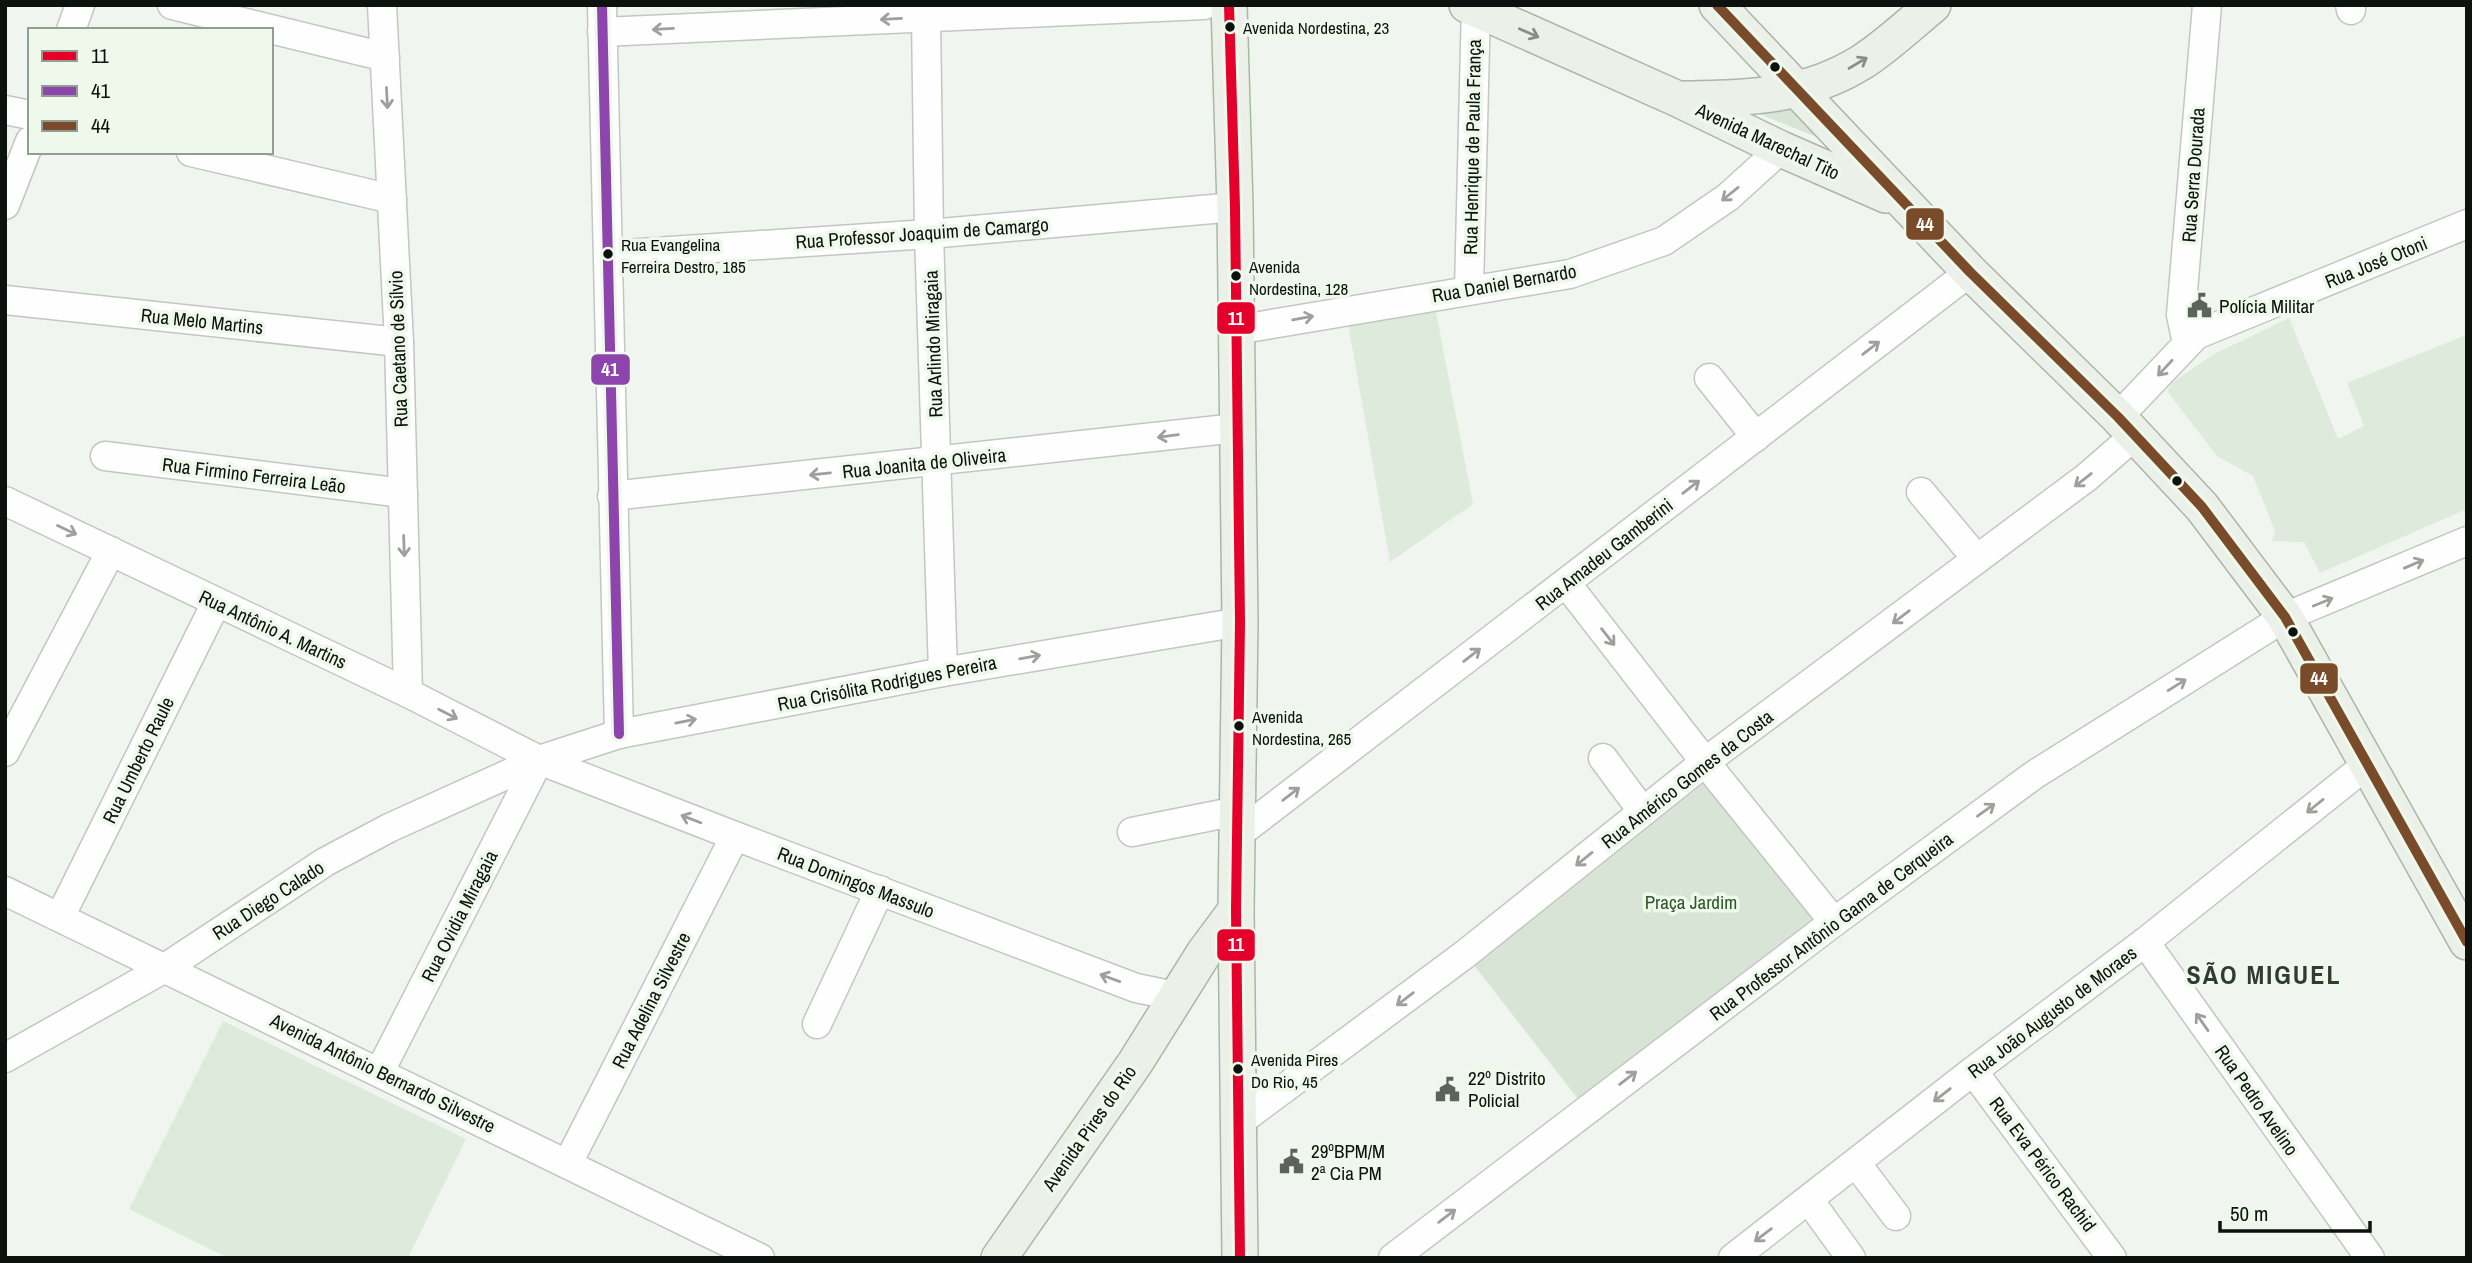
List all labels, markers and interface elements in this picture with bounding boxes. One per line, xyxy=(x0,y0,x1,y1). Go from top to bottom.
one-way arrow xyxy=(880,12,903,25)
place label: Avenida Nordestina, 23 xyxy=(1242,16,1389,39)
marker: Avenida Nordestina, 23 xyxy=(1223,20,1237,34)
one-way arrow xyxy=(652,22,675,35)
one-way arrow xyxy=(1518,27,1539,40)
legend xyxy=(28,28,273,154)
street label: Rua Henrique de Paula França xyxy=(1457,39,1487,255)
text: 11 xyxy=(91,41,109,70)
one-way arrow xyxy=(1848,56,1868,70)
unlabelled marker xyxy=(1768,60,1782,74)
text: 41 xyxy=(91,76,111,105)
one-way arrow xyxy=(380,86,393,109)
street label: Avenida Marechal Tito xyxy=(1691,96,1844,186)
street label: Rua Serra Dourada xyxy=(2175,106,2211,243)
text: 44 xyxy=(91,111,111,140)
one-way arrow xyxy=(1722,187,1740,202)
line badge: 44 xyxy=(1905,207,1945,241)
street label: Rua Professor Joaquim de Camargo xyxy=(795,211,1049,255)
text: 44 xyxy=(1916,211,1934,237)
street label: Rua José Otoni xyxy=(2321,230,2431,294)
place label: Rua Evangelina Ferreira Destro, 185 xyxy=(621,233,746,278)
marker: Rua Evangelina Ferreira Destro, 185 xyxy=(601,247,615,261)
place label: Avenida Nordestina, 128 xyxy=(1248,255,1348,300)
street label: Rua Daniel Bernardo xyxy=(1430,257,1578,309)
marker: Avenida Nordestina, 128 xyxy=(1229,269,1243,283)
street label: Rua Caetano de Sílvio xyxy=(382,270,414,428)
street label: Rua Arlindo Miragaia xyxy=(917,270,949,418)
public building icon: Polícia Militar xyxy=(2185,292,2213,320)
place label: Polícia Militar xyxy=(2219,293,2315,319)
line badge: 11 xyxy=(1216,301,1256,335)
street label: Rua Melo Martins xyxy=(140,302,265,340)
text: 11 xyxy=(1228,305,1245,331)
one-way arrow xyxy=(1291,311,1314,324)
one-way arrow xyxy=(1862,341,1881,356)
line badge: 41 xyxy=(590,353,631,386)
text: 41 xyxy=(601,356,619,382)
one-way arrow xyxy=(2156,359,2173,376)
one-way arrow xyxy=(1157,429,1180,442)
street label: Rua Joanita de Oliveira xyxy=(841,441,1008,485)
street label: Rua Firmino Ferreira Leão xyxy=(161,451,347,499)
one-way arrow xyxy=(809,468,832,481)
one-way arrow xyxy=(2074,473,2092,488)
unlabelled marker xyxy=(2170,474,2184,488)
one-way arrow xyxy=(1681,479,1700,494)
street label: Rua Amadeu Gamberini xyxy=(1530,492,1678,616)
one-way arrow xyxy=(56,524,77,537)
one-way arrow xyxy=(397,534,411,557)
one-way arrow xyxy=(2402,557,2424,570)
street label: Rua Antônio A. Martins xyxy=(195,583,351,675)
one-way arrow xyxy=(2312,595,2333,608)
one-way arrow xyxy=(1892,609,1910,624)
unlabelled marker xyxy=(2286,625,2300,639)
one-way arrow xyxy=(1600,627,1615,645)
one-way arrow xyxy=(1462,648,1481,663)
street label: Rua Crisólita Rodrigues Pereira xyxy=(775,649,999,717)
one-way arrow xyxy=(1018,650,1041,663)
line badge: 44 xyxy=(2299,662,2339,695)
text: 44 xyxy=(2310,665,2328,691)
one-way arrow xyxy=(2166,678,2186,692)
street label: Rua Umberto Raule xyxy=(96,692,180,828)
street label: Rua Américo Gomes da Costa xyxy=(1596,704,1779,854)
place label: Avenida Nordestina, 265 xyxy=(1251,705,1351,750)
one-way arrow xyxy=(438,707,458,721)
one-way arrow xyxy=(674,714,697,728)
marker: Avenida Nordestina, 265 xyxy=(1232,719,1246,733)
one-way arrow xyxy=(1282,786,1300,801)
one-way arrow xyxy=(2307,798,2325,813)
one-way arrow xyxy=(1977,803,1996,818)
one-way arrow xyxy=(680,812,702,825)
street label: Rua Professor Antônio Gama de Cerqueira xyxy=(1704,826,1958,1026)
street label: Rua Domingos Massulo xyxy=(774,840,938,924)
street label: Rua Ovidia Miragaia xyxy=(415,845,504,986)
one-way arrow xyxy=(1575,852,1593,867)
street label: Rua Diego Calado xyxy=(207,854,329,946)
park label: Praça Jardim xyxy=(1645,889,1737,915)
street label: Rua Adelina Silvestre xyxy=(605,927,697,1073)
line badge: 11 xyxy=(1216,928,1256,962)
text: 11 xyxy=(1228,931,1245,957)
street label: Rua João Augusto de Moraes xyxy=(1962,940,2142,1084)
district label: SÃO MIGUEL xyxy=(2186,957,2342,992)
one-way arrow xyxy=(1099,970,1121,983)
one-way arrow xyxy=(1396,992,1415,1007)
street label: Avenida Antônio Bernardo Silvestre xyxy=(265,1007,500,1139)
one-way arrow xyxy=(2195,1014,2210,1032)
street label: Rua Pedro Avelino xyxy=(2209,1039,2305,1161)
place label: Avenida Pires Do Rio, 45 xyxy=(1250,1048,1338,1093)
street label: Avenida Pires do Rio xyxy=(1035,1060,1142,1197)
marker: Avenida Pires Do Rio, 45 xyxy=(1231,1062,1245,1076)
place label: 22º Distrito Policial xyxy=(1468,1065,1546,1113)
one-way arrow xyxy=(1618,1071,1636,1086)
public building icon: 22º Distrito Policial xyxy=(1434,1075,1462,1103)
one-way arrow xyxy=(1933,1088,1952,1103)
street label: Rua Eva Périco Rachid xyxy=(1984,1091,2102,1237)
place label: 29ºBPM/M 2ª Cia PM xyxy=(1311,1138,1385,1186)
public building icon: 29ºBPM/M 2ª Cia PM xyxy=(1277,1148,1305,1176)
scale bar xyxy=(2220,1190,2370,1234)
text: 50 m xyxy=(2230,1199,2268,1228)
one-way arrow xyxy=(1437,1209,1455,1224)
one-way arrow xyxy=(1754,1228,1772,1243)

